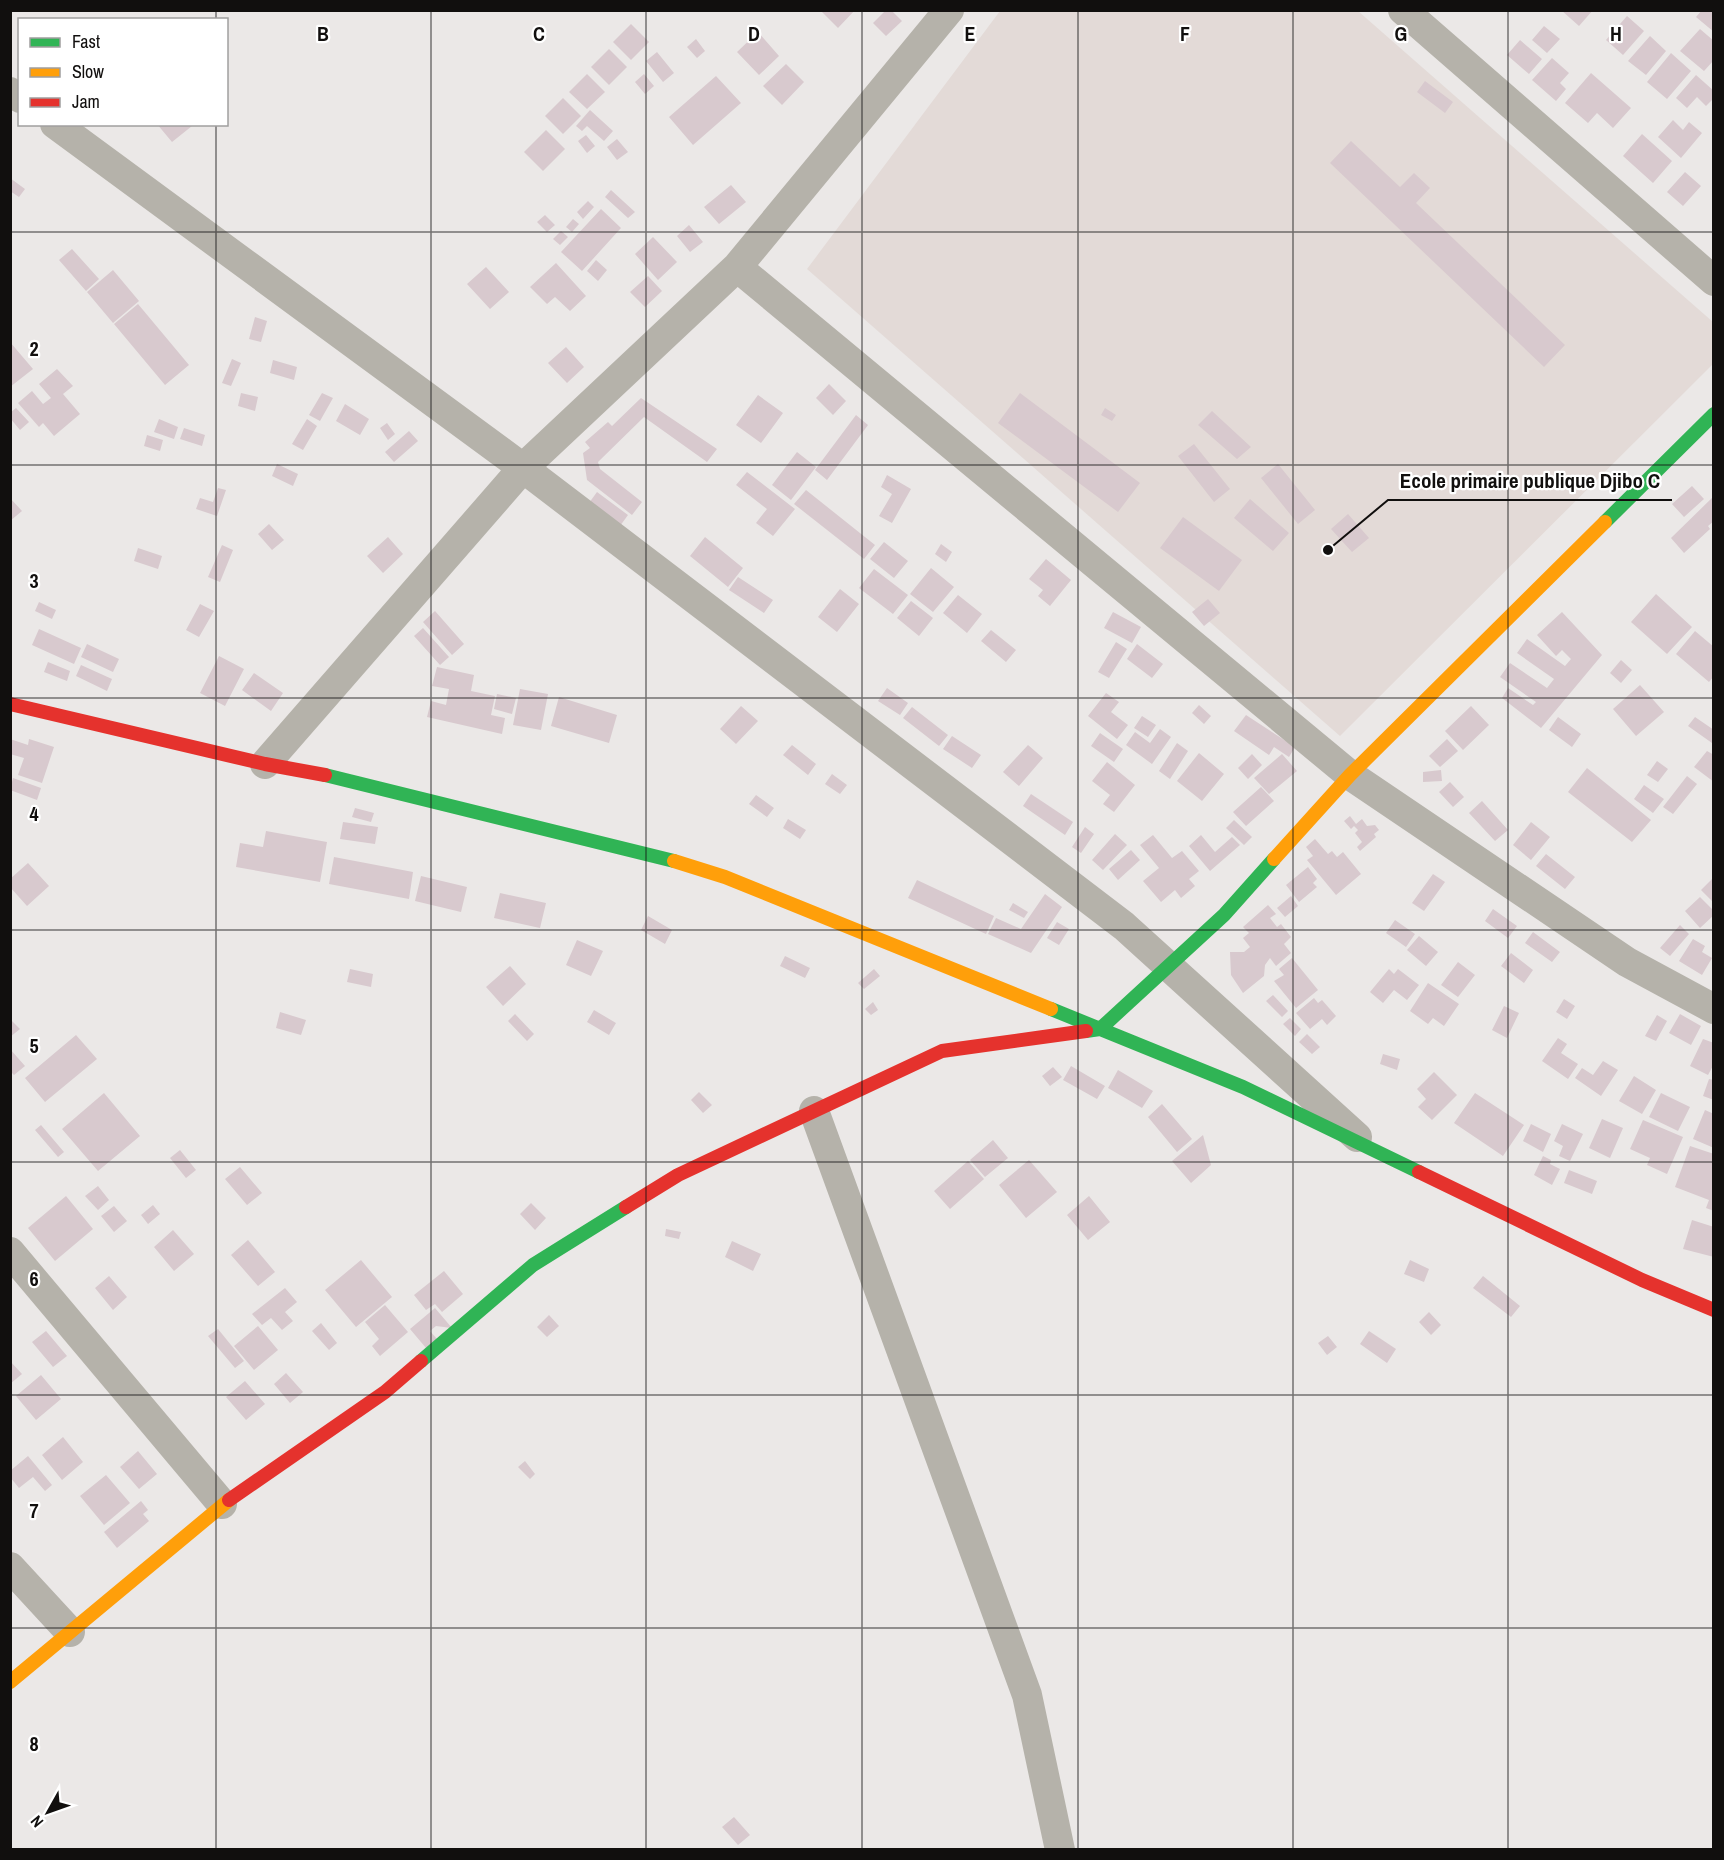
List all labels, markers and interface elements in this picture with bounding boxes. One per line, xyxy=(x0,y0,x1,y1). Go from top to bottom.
legend xyxy=(18,18,228,126)
text: B xyxy=(317,20,329,47)
text: C xyxy=(533,20,545,47)
text: D xyxy=(748,20,760,47)
text: E xyxy=(965,20,976,47)
text: F xyxy=(1180,20,1190,47)
text: G xyxy=(1395,20,1407,47)
text: H xyxy=(1610,20,1622,47)
text: Fast xyxy=(72,29,100,54)
text: Slow xyxy=(72,59,104,84)
text: Jam xyxy=(72,89,100,114)
text: 2 xyxy=(29,335,39,362)
callout: Ecole primaire publique Djibo C xyxy=(1388,461,1672,500)
text: Ecole primaire publique Djibo C xyxy=(1400,466,1660,495)
text: 3 xyxy=(29,567,39,594)
text: 4 xyxy=(29,800,39,827)
text: 5 xyxy=(29,1032,39,1059)
text: 6 xyxy=(29,1265,39,1292)
text: 7 xyxy=(29,1497,39,1524)
text: 8 xyxy=(29,1730,39,1757)
north arrow xyxy=(18,1782,78,1842)
text: N xyxy=(25,1811,48,1832)

